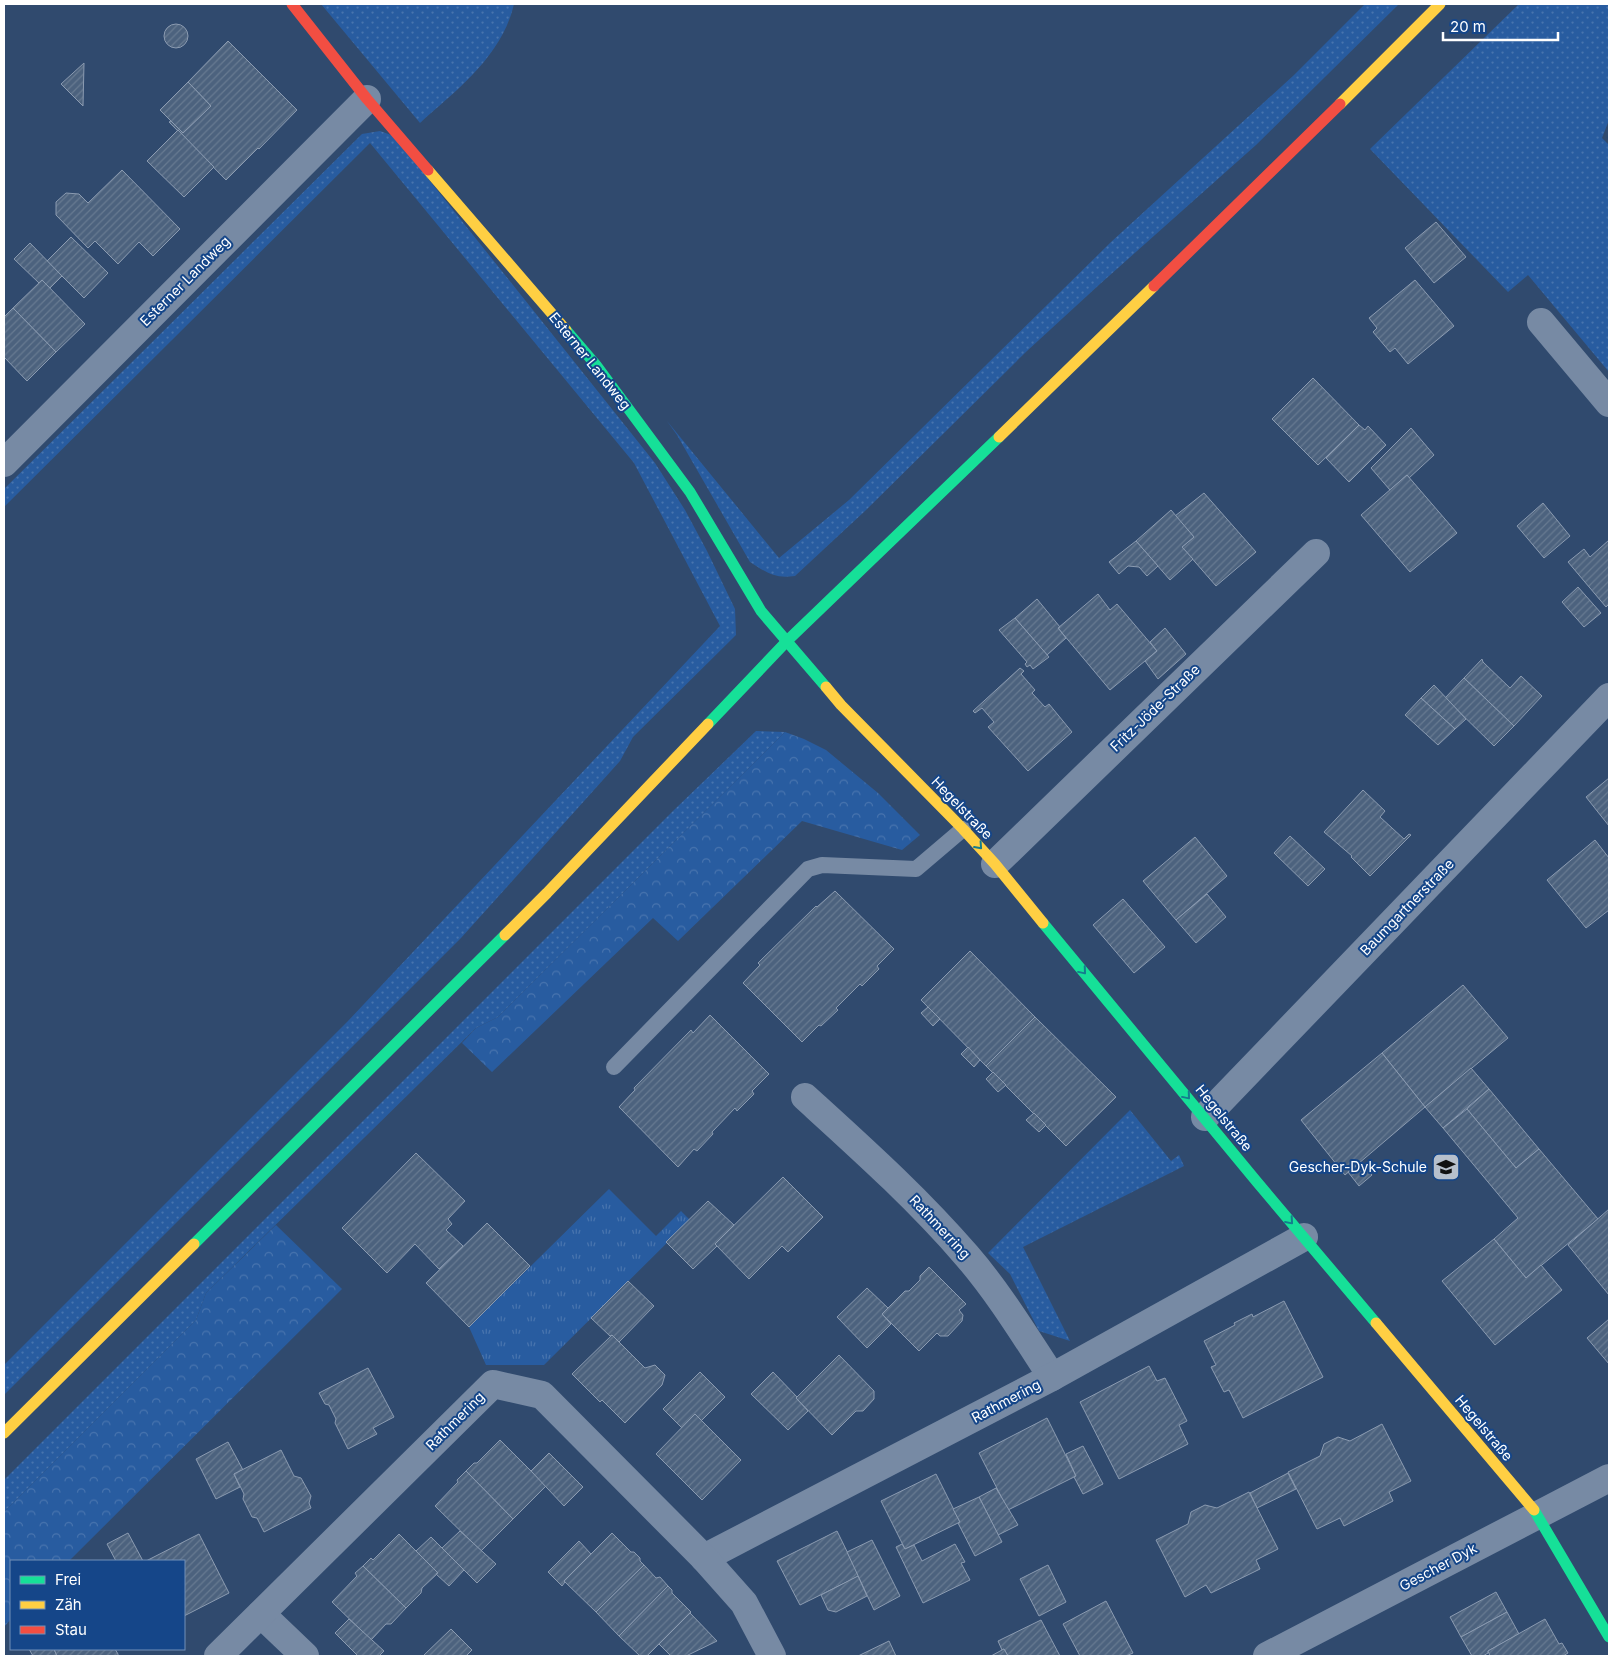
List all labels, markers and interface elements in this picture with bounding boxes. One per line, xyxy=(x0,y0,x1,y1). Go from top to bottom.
scale bar xyxy=(1443,10,1558,42)
text: 20 m xyxy=(1450,17,1486,36)
street label: Esterner Landweg xyxy=(136,232,233,329)
street label: Esterner Landweg xyxy=(546,309,635,413)
street label: Fritz-Jöde-Straße xyxy=(1106,661,1203,755)
street label: Hegelstraße xyxy=(928,773,996,843)
one-way arrow xyxy=(973,841,982,850)
street label: Baumgartnerstraße xyxy=(1356,855,1457,958)
one-way arrow xyxy=(1078,965,1087,974)
street label: Hegelstraße xyxy=(1192,1081,1256,1154)
one-way arrow xyxy=(1181,1090,1189,1099)
school or university icon: Gescher-Dyk-Schule xyxy=(1431,1152,1461,1182)
place label: Gescher-Dyk-Schule xyxy=(1289,1158,1427,1175)
street label: Rathmerring xyxy=(906,1191,974,1262)
one-way arrow xyxy=(1284,1216,1293,1225)
street label: Rathmering xyxy=(968,1375,1043,1426)
street label: Rathmering xyxy=(422,1388,487,1453)
street label: Hegelstraße xyxy=(1452,1391,1517,1464)
street label: Gescher Dyk xyxy=(1396,1539,1480,1594)
legend xyxy=(10,1560,185,1650)
text: Frei xyxy=(55,1570,81,1589)
text: Zäh xyxy=(55,1595,82,1614)
text: Stau xyxy=(55,1620,87,1639)

